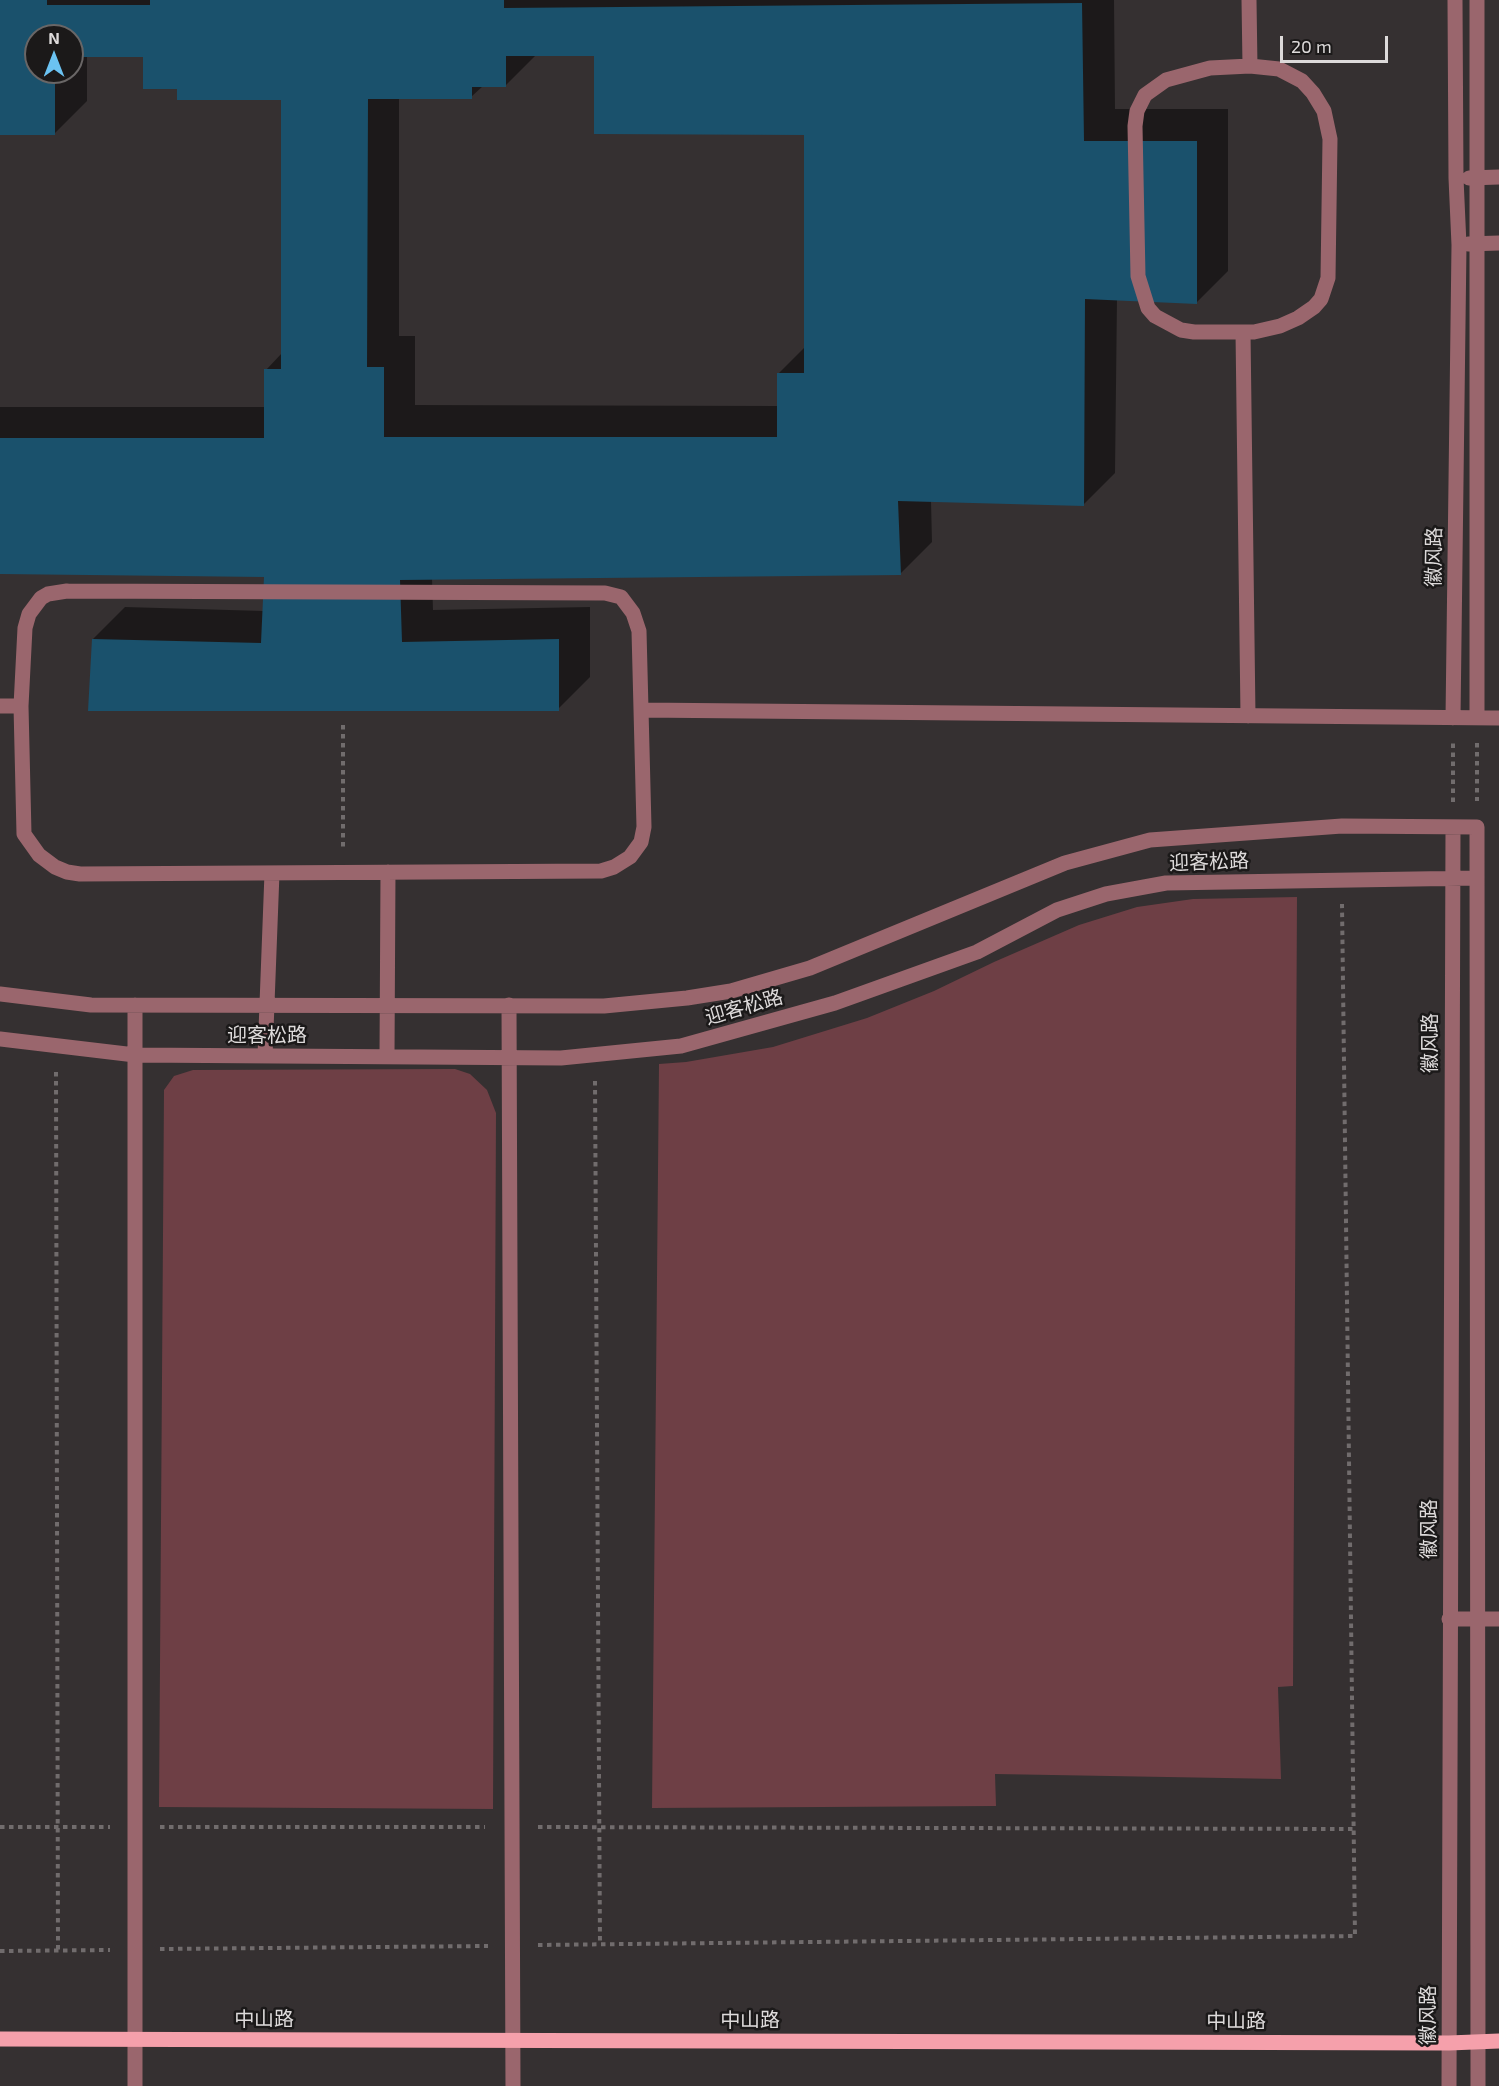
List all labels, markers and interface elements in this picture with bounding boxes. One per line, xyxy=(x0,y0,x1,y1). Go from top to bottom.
north arrow xyxy=(24,24,84,84)
scale bar xyxy=(1283,24,1391,62)
text: N xyxy=(48,28,60,47)
text: 20 m xyxy=(1291,35,1332,57)
street label: 徽风路 xyxy=(1421,527,1447,587)
street label: 迎客松路 xyxy=(1169,849,1249,875)
street label: 迎客松路 xyxy=(702,984,786,1030)
street label: 徽风路 xyxy=(1418,1013,1442,1073)
street label: 迎客松路 xyxy=(227,1023,307,1047)
street label: 徽风路 xyxy=(1417,1499,1441,1559)
street label: 徽风路 xyxy=(1416,1985,1440,2045)
street label: 中山路 xyxy=(234,2007,294,2031)
street label: 中山路 xyxy=(720,2008,780,2032)
street label: 中山路 xyxy=(1206,2009,1266,2033)

